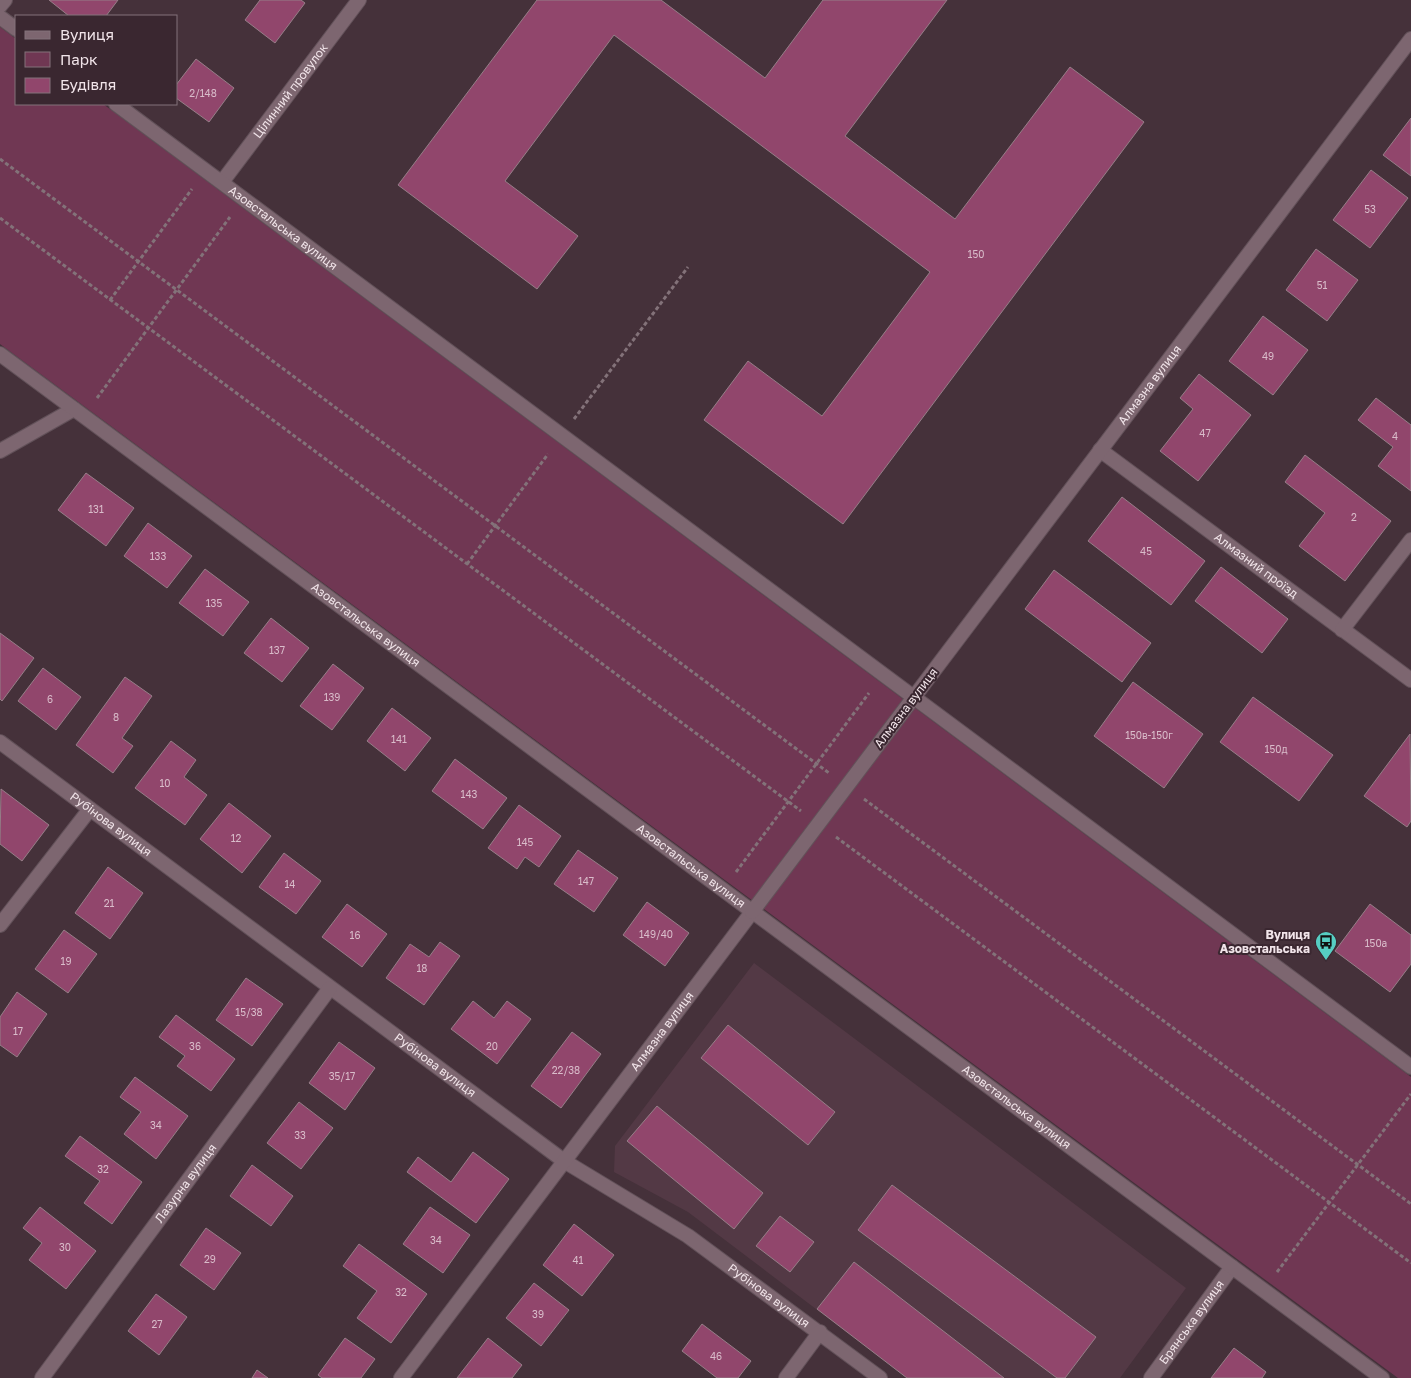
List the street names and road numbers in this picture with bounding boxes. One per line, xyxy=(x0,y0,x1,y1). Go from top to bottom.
street label: Цілинний провулок xyxy=(250,40,331,141)
street label: Азовстальська вулиця xyxy=(226,182,341,273)
street label: Алмазна вулиця xyxy=(1114,342,1184,428)
street label: Алмазний проїзд xyxy=(1211,529,1301,601)
street label: Азовстальська вулиця xyxy=(308,579,423,670)
street label: Алмазна вулиця xyxy=(871,665,940,751)
street label: Рубінова вулиця xyxy=(67,789,155,859)
street label: Азовстальська вулиця xyxy=(634,820,749,911)
street label: Алмазна вулиця xyxy=(627,988,697,1074)
street label: Рубінова вулиця xyxy=(392,1030,479,1100)
street label: Азовстальська вулиця xyxy=(959,1061,1074,1152)
street label: Лазурна вулиця xyxy=(151,1141,219,1225)
street label: Рубінова вулиця xyxy=(725,1260,813,1331)
street label: Брянська вулиця xyxy=(1156,1277,1227,1367)

